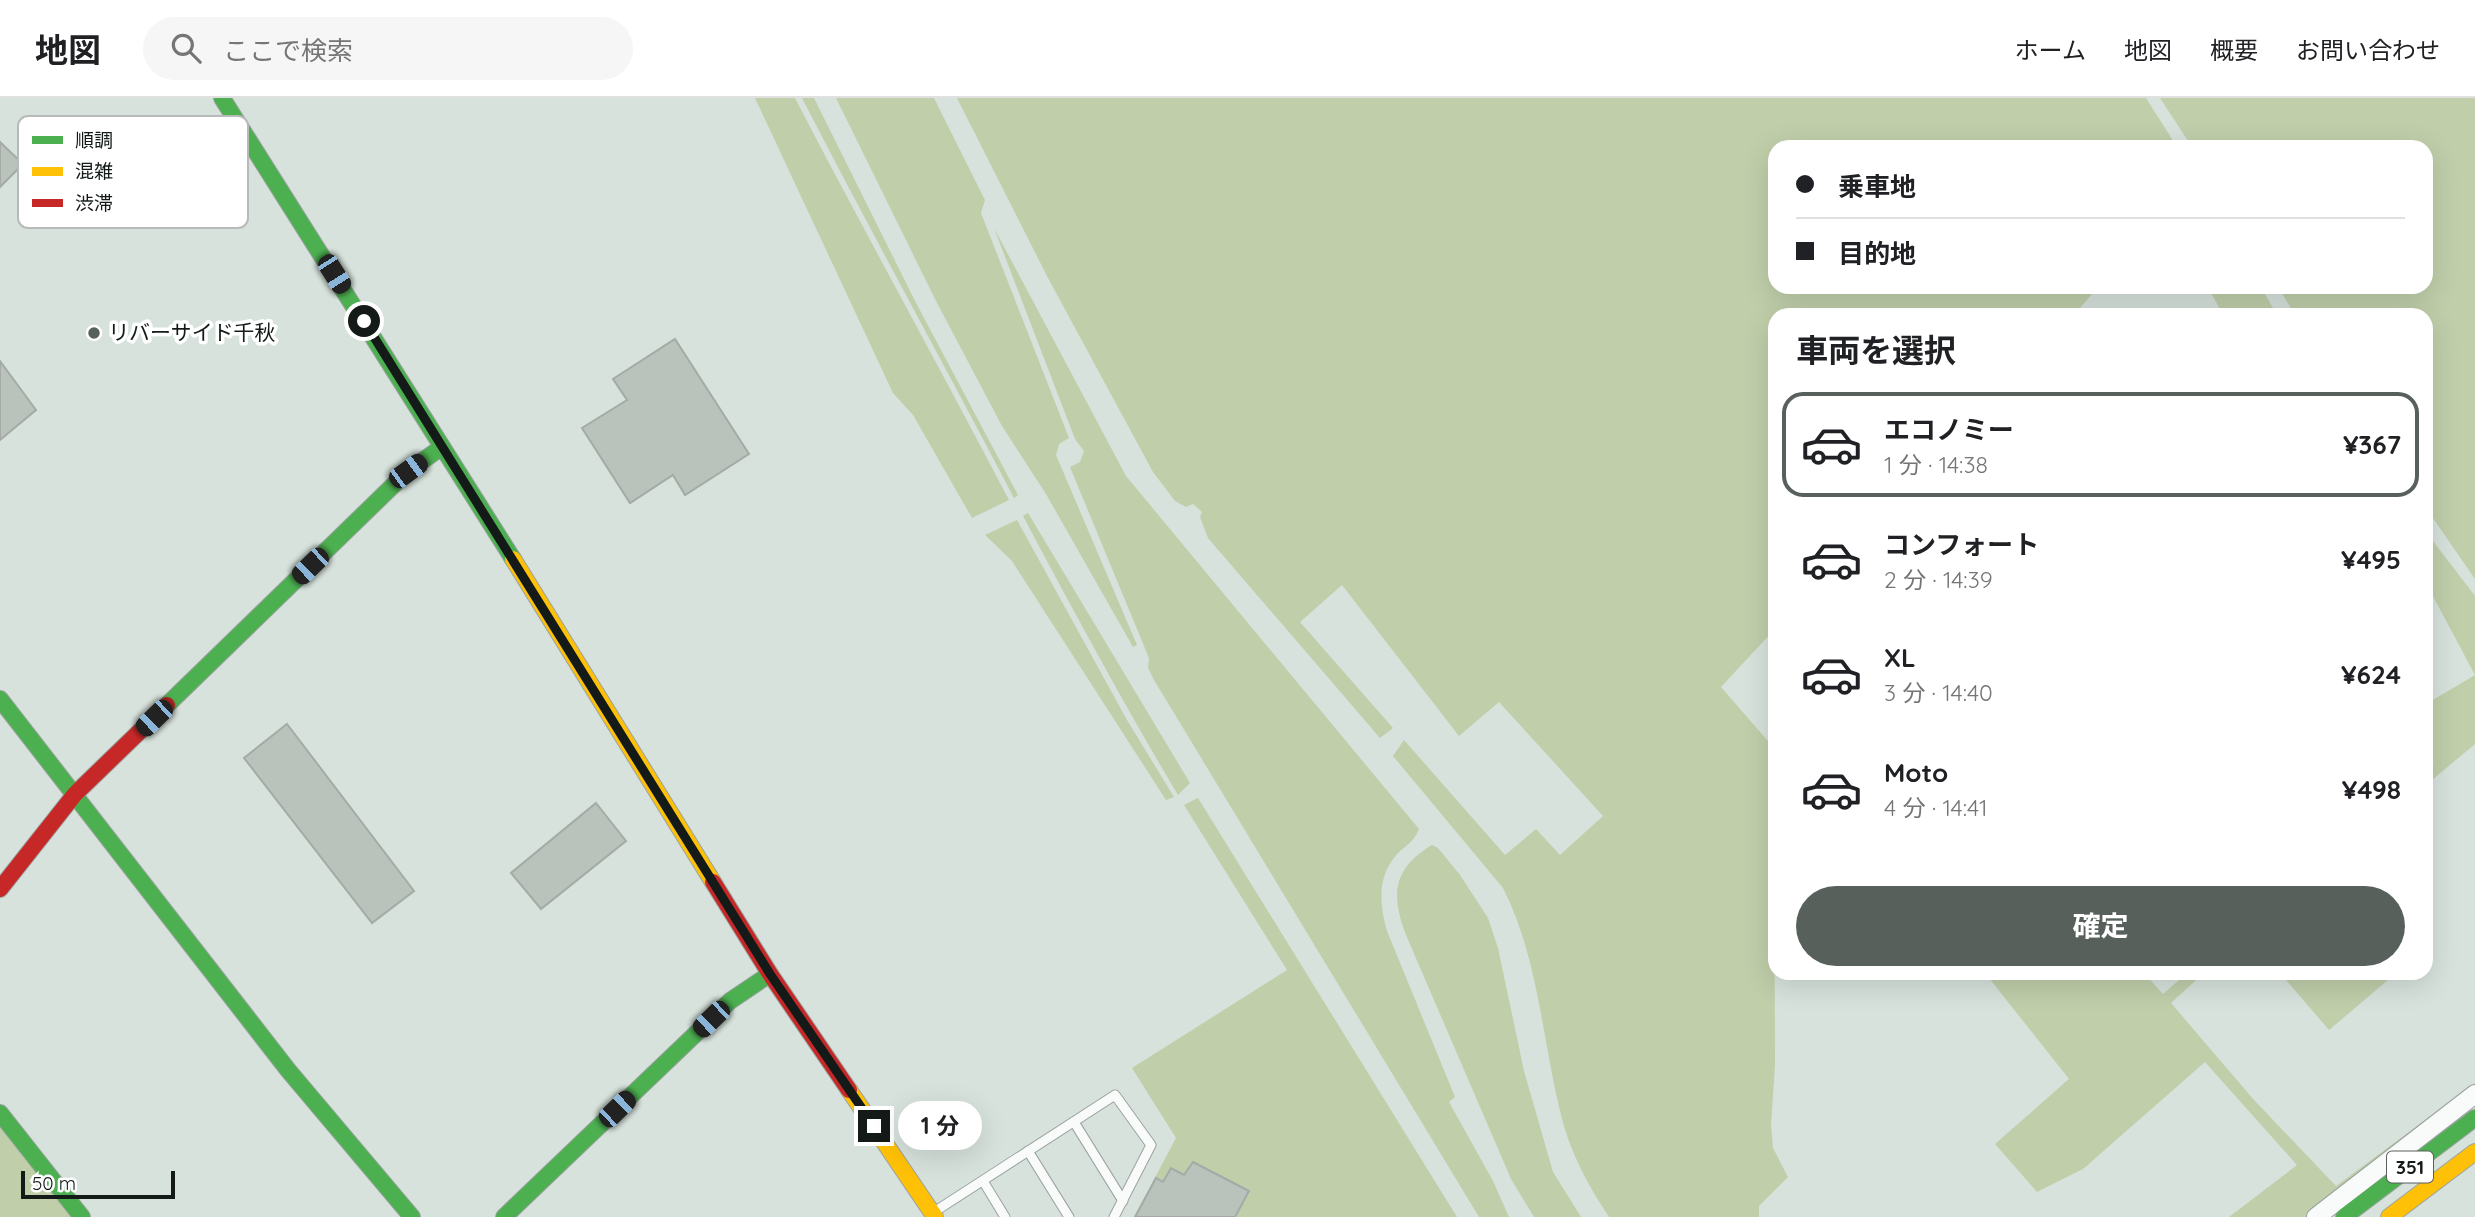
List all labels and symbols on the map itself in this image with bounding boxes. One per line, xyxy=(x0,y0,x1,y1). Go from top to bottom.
legend xyxy=(18,116,248,228)
text: 順調 xyxy=(75,128,113,152)
text: 混雑 xyxy=(75,159,113,183)
text: 渋滞 xyxy=(75,191,113,215)
car xyxy=(314,251,355,297)
route start xyxy=(348,305,380,337)
place label: リバーサイド千秋 xyxy=(108,319,276,345)
marker: リバーサイド千秋 xyxy=(86,325,102,341)
car xyxy=(385,450,432,492)
car xyxy=(288,544,333,588)
car xyxy=(132,696,177,740)
car xyxy=(689,997,734,1041)
car xyxy=(595,1087,640,1131)
callout: 1 分 xyxy=(898,1102,982,1150)
route end xyxy=(858,1110,890,1142)
road number: 351 xyxy=(2387,1152,2433,1182)
scale bar xyxy=(21,1168,175,1200)

